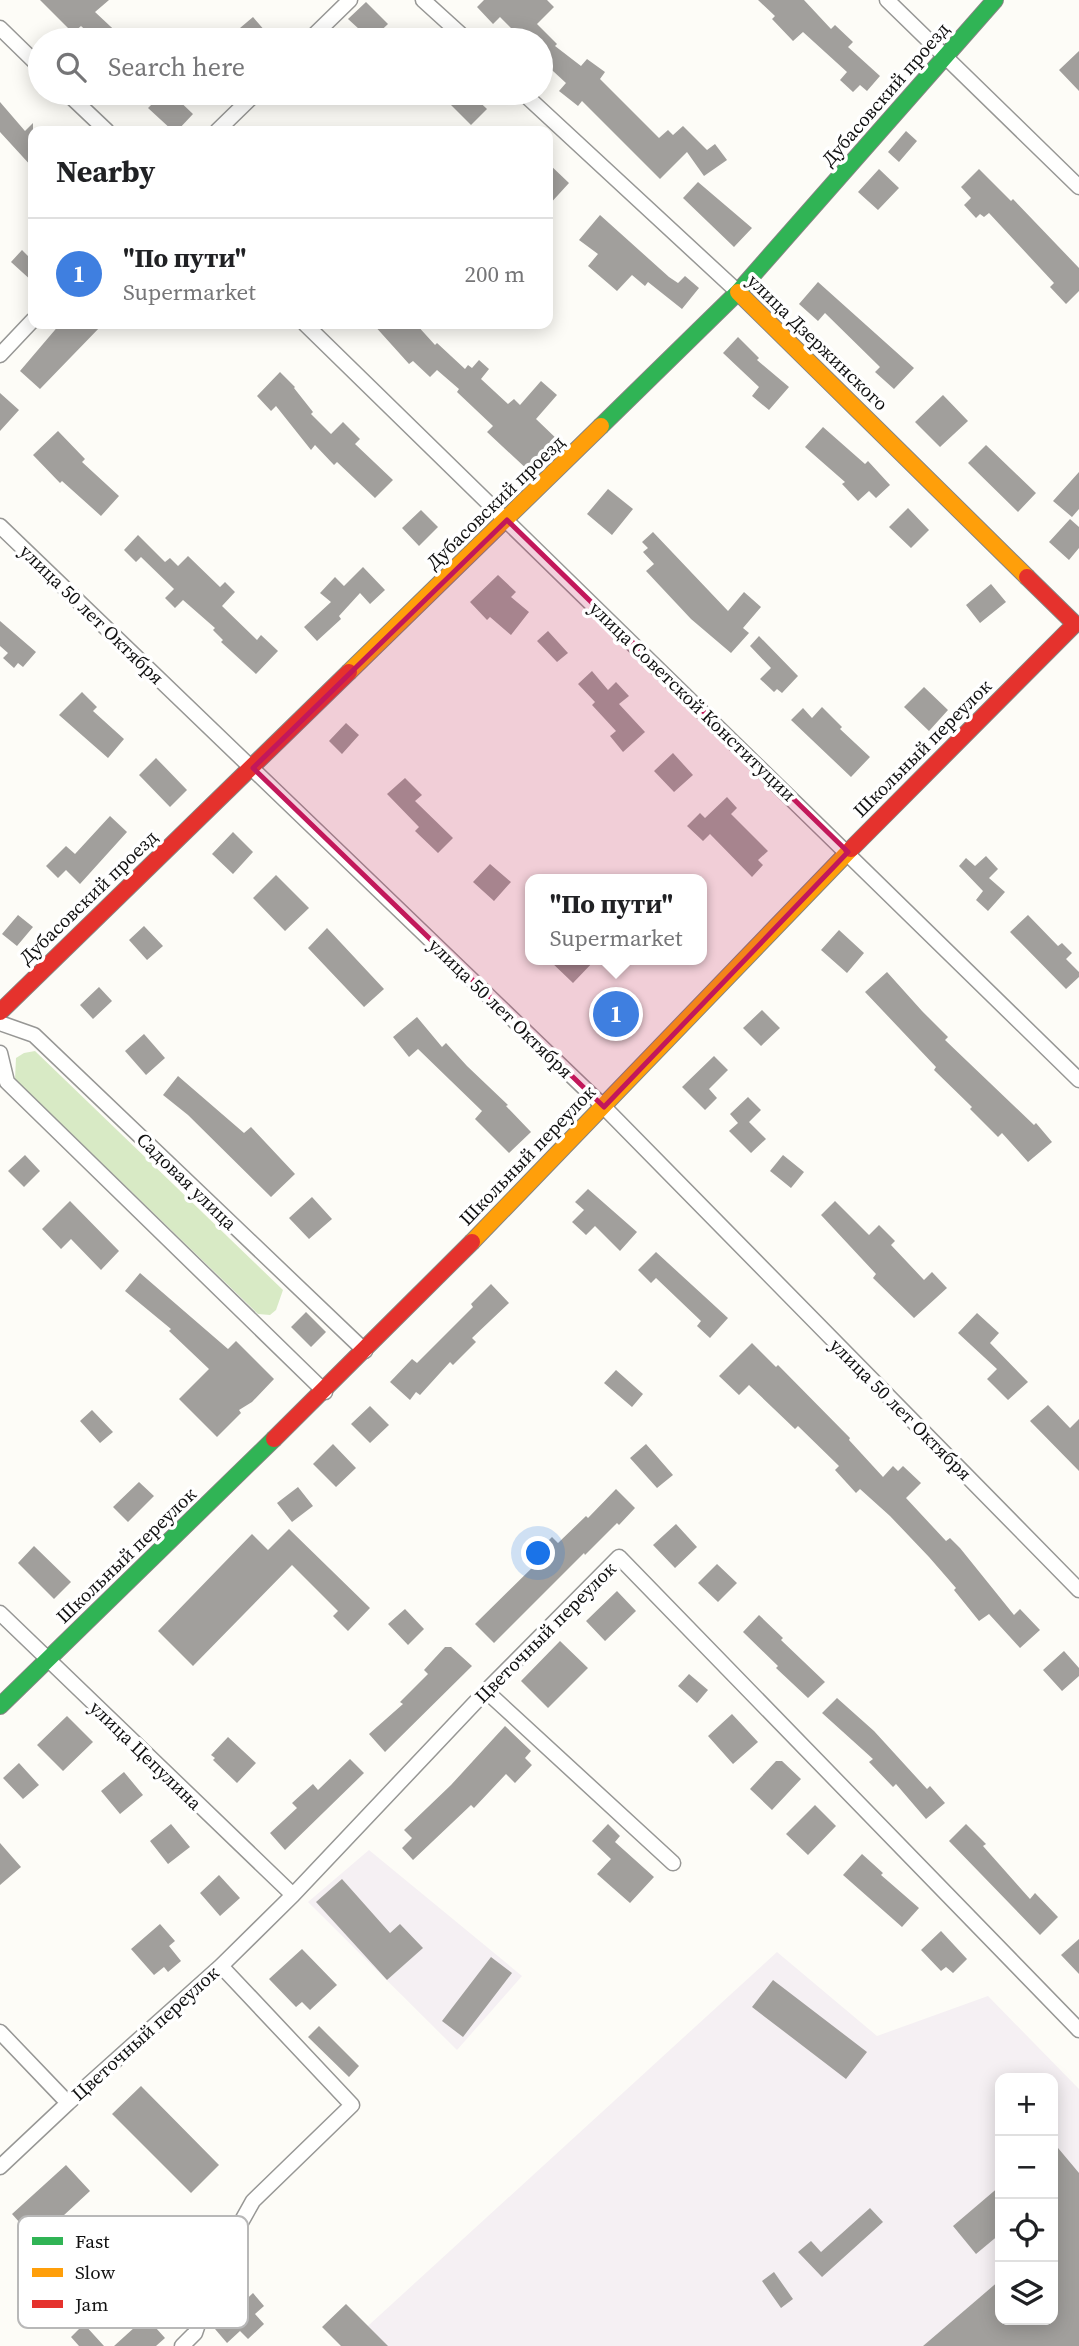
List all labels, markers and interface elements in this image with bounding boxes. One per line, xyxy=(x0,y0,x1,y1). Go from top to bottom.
street label: Дубасовский проезд xyxy=(815,16,955,172)
search box xyxy=(28,28,553,105)
icon: search xyxy=(52,48,90,86)
text: Search here xyxy=(108,49,245,85)
text: Nearby xyxy=(56,151,155,192)
text: "По пути" xyxy=(123,240,246,276)
text: 1 xyxy=(73,258,85,290)
text: 200 m xyxy=(464,258,525,290)
street label: улица Дзержинского xyxy=(742,268,894,416)
text: Supermarket xyxy=(123,276,256,308)
street label: Дубасовский проезд xyxy=(420,429,570,575)
street label: улица 50 лет Октября xyxy=(14,538,170,690)
street label: улица Советской Конституции xyxy=(584,595,802,807)
street label: Школьный переулок xyxy=(847,673,997,823)
street label: Дубасовский проезд xyxy=(13,824,163,970)
popup xyxy=(525,874,707,965)
text: "По пути" xyxy=(550,886,673,922)
text: Supermarket xyxy=(550,922,682,954)
street label: улица 50 лет Октября xyxy=(423,932,579,1084)
pin: 1 xyxy=(593,988,639,1040)
street label: Школьный переулок xyxy=(453,1079,601,1231)
street label: Садовая улица xyxy=(131,1126,243,1236)
street label: улица 50 лет Октября xyxy=(824,1332,978,1486)
street label: Школьный переулок xyxy=(50,1481,202,1629)
your location xyxy=(521,1536,555,1570)
street label: Цветочный переулок xyxy=(469,1555,622,1708)
street label: улица Цепулина xyxy=(84,1695,208,1816)
street label: Цветочный переулок xyxy=(66,1959,225,2106)
map controls xyxy=(995,2073,1058,2325)
button: + xyxy=(995,2073,1058,2136)
button: − xyxy=(995,2136,1058,2199)
button: locate xyxy=(995,2199,1058,2262)
legend xyxy=(18,2216,248,2328)
text: Fast xyxy=(75,2228,110,2254)
text: Slow xyxy=(75,2259,116,2285)
button: layers xyxy=(995,2262,1058,2325)
text: Jam xyxy=(74,2291,108,2317)

